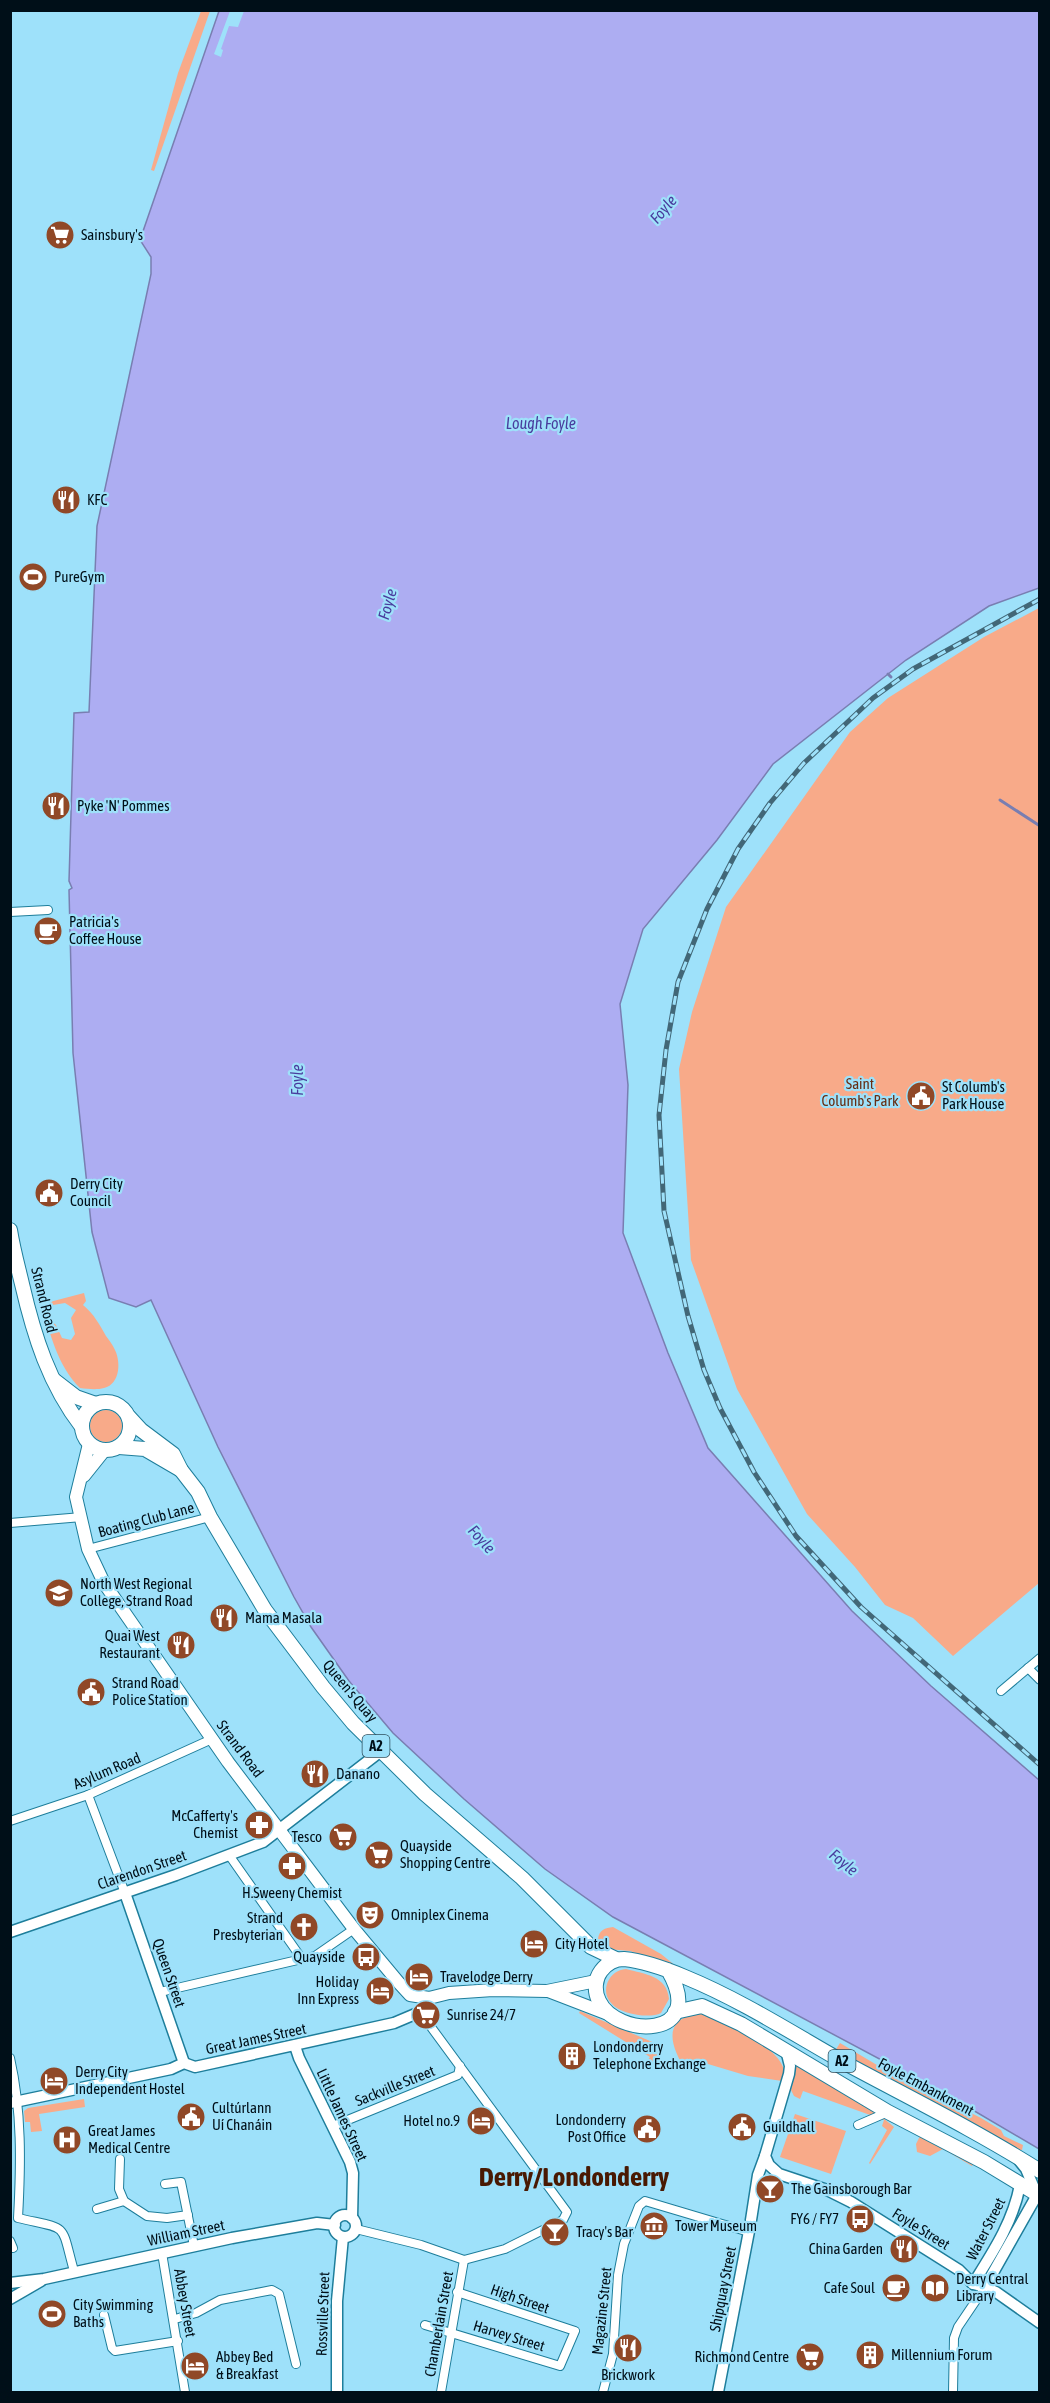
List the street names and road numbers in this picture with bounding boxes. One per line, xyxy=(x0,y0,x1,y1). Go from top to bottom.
street label: Strand Road xyxy=(28,1265,61,1334)
street label: Boating Club Lane xyxy=(96,1498,196,1540)
street label: Queen's Quay xyxy=(320,1656,381,1725)
street label: Strand Road xyxy=(214,1717,267,1780)
road number: A2 xyxy=(362,1735,389,1757)
street label: Asylum Road xyxy=(71,1749,143,1792)
street label: Clarendon Street xyxy=(95,1846,188,1893)
street label: Queen Street xyxy=(150,1936,189,2010)
street label: Great James Street xyxy=(204,2020,308,2057)
road number: A2 xyxy=(828,2050,856,2072)
street label: Foyle Embankment xyxy=(876,2054,977,2119)
street label: Sackville Street xyxy=(352,2062,437,2109)
street label: Little James Street xyxy=(314,2066,371,2164)
street label: Water Street xyxy=(963,2195,1009,2263)
street label: Foyle Street xyxy=(889,2204,953,2253)
street label: William Street xyxy=(146,2216,226,2249)
street label: Shipquay Street xyxy=(706,2245,739,2333)
street label: Magazine Street xyxy=(588,2266,615,2356)
street label: Abbey Street xyxy=(171,2267,200,2339)
street label: Chamberlain Street xyxy=(421,2270,456,2378)
street label: Rossville Street xyxy=(313,2272,332,2356)
street label: High Street xyxy=(489,2281,552,2316)
street label: Harvey Street xyxy=(471,2317,547,2354)

